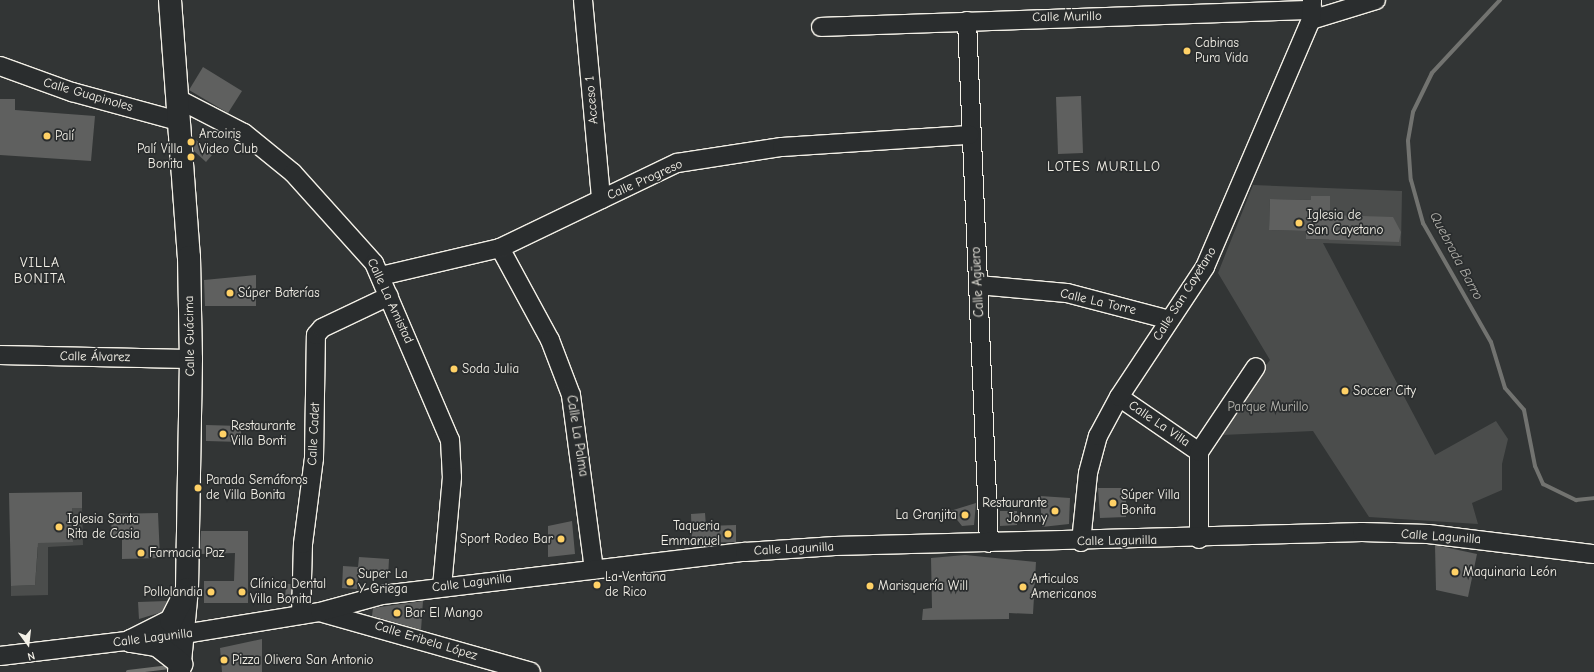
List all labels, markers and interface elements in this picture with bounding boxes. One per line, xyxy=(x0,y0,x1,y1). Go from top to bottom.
street label: Calle Murillo xyxy=(1032,9,1102,25)
place label: Cabinas Pura Vida xyxy=(1195,36,1248,67)
marker: Cabinas Pura Vida xyxy=(1182,46,1192,56)
street label: Calle Guapinoles xyxy=(41,75,135,115)
street label: Acceso 1 xyxy=(582,75,602,125)
place label: Arcoiris Video Club xyxy=(199,127,258,158)
place label: Palí xyxy=(55,128,74,144)
marker: Palí xyxy=(42,131,52,141)
marker: Arcoiris Video Club xyxy=(186,137,196,147)
place label: Palí Villa Bonita xyxy=(137,142,183,173)
marker: Palí Villa Bonita xyxy=(186,152,196,162)
street label: Calle Progreso xyxy=(605,156,685,204)
district label: LOTES MURILLO xyxy=(1047,159,1161,175)
place label: Iglesia de San Cayetano xyxy=(1307,208,1383,239)
water label: Quebrada Barro xyxy=(1426,209,1486,303)
marker: Iglesia de San Cayetano xyxy=(1294,218,1304,228)
street label: Calle San Cayetano xyxy=(1150,244,1220,344)
street label: Calle Agüero xyxy=(968,246,988,318)
district label: VILLA BONITA xyxy=(14,255,66,288)
street label: Calle La Amistad xyxy=(363,256,417,346)
place label: Súper Baterías xyxy=(238,285,320,301)
street label: Calle La Torre xyxy=(1058,286,1138,318)
marker: Súper Baterías xyxy=(225,288,235,298)
street label: Calle Guácima xyxy=(181,296,199,376)
street label: Calle Álvarez xyxy=(60,349,130,365)
place label: Soda Julia xyxy=(462,361,519,377)
marker: Soda Julia xyxy=(449,364,459,374)
place label: Soccer City xyxy=(1353,383,1416,399)
marker: Soccer City xyxy=(1340,386,1350,396)
street label: Calle La Palma xyxy=(563,394,591,478)
street label: Calle La Villa xyxy=(1125,398,1193,450)
park label: Parque Murillo xyxy=(1228,399,1308,415)
street label: Calle Cadet xyxy=(305,402,323,466)
place label: Restaurante Villa Bonti xyxy=(231,419,296,450)
marker: Restaurante Villa Bonti xyxy=(218,429,228,439)
place label: Parada Semáforos de Villa Bonita xyxy=(206,473,308,504)
marker: Parada Semáforos de Villa Bonita xyxy=(193,483,203,493)
place label: Súper Villa Bonita xyxy=(1121,488,1180,519)
place label: Restaurante Johnny xyxy=(982,496,1047,527)
marker: Súper Villa Bonita xyxy=(1108,498,1118,508)
marker: Restaurante Johnny xyxy=(1050,506,1060,516)
place label: La Granjita xyxy=(895,507,957,523)
marker: La Granjita xyxy=(960,510,970,520)
place label: Iglesia Santa Rita de Casia xyxy=(67,512,140,543)
place label: Taqueria Emmanuel xyxy=(661,519,720,550)
marker: Iglesia Santa Rita de Casia xyxy=(54,522,64,532)
street label: Calle Lagunilla xyxy=(1400,526,1482,548)
marker: Taqueria Emmanuel xyxy=(723,529,733,539)
place label: Sport Rodeo Bar xyxy=(460,531,553,547)
street label: Calle Lagunilla xyxy=(1077,533,1157,549)
marker: Sport Rodeo Bar xyxy=(556,534,566,544)
street label: Calle Lagunilla xyxy=(753,539,835,559)
place label: Farmacia Paz xyxy=(149,545,224,561)
marker: Farmacia Paz xyxy=(136,548,146,558)
place label: Maquinaria León xyxy=(1463,564,1557,580)
place label: Super La Y Griega xyxy=(358,567,408,598)
marker: Maquinaria León xyxy=(1450,567,1460,577)
street label: Calle Lagunilla xyxy=(431,570,513,596)
place label: La Ventana de Rico xyxy=(605,570,666,601)
place label: Articulos Americanos xyxy=(1031,572,1096,603)
place label: Clínica Dental Villa Bonita xyxy=(250,577,326,608)
marker: Super La Y Griega xyxy=(345,577,355,587)
place label: Marisquería Will xyxy=(878,578,968,594)
marker: La Ventana de Rico xyxy=(592,580,602,590)
marker: Marisquería Will xyxy=(865,581,875,591)
marker: Articulos Americanos xyxy=(1018,582,1028,592)
place label: Pollolandia xyxy=(144,584,203,600)
marker: Pollolandia xyxy=(206,587,216,597)
marker: Clínica Dental Villa Bonita xyxy=(237,587,247,597)
place label: Bar El Mango xyxy=(405,605,483,621)
marker: Bar El Mango xyxy=(392,608,402,618)
street label: Calle Eribela López xyxy=(373,618,479,664)
north arrow xyxy=(8,624,48,664)
street label: Calle Lagunilla xyxy=(112,625,194,651)
text: N xyxy=(26,649,36,663)
place label: Pizza Olivera San Antonio xyxy=(232,652,373,668)
marker: Pizza Olivera San Antonio xyxy=(219,655,229,665)

